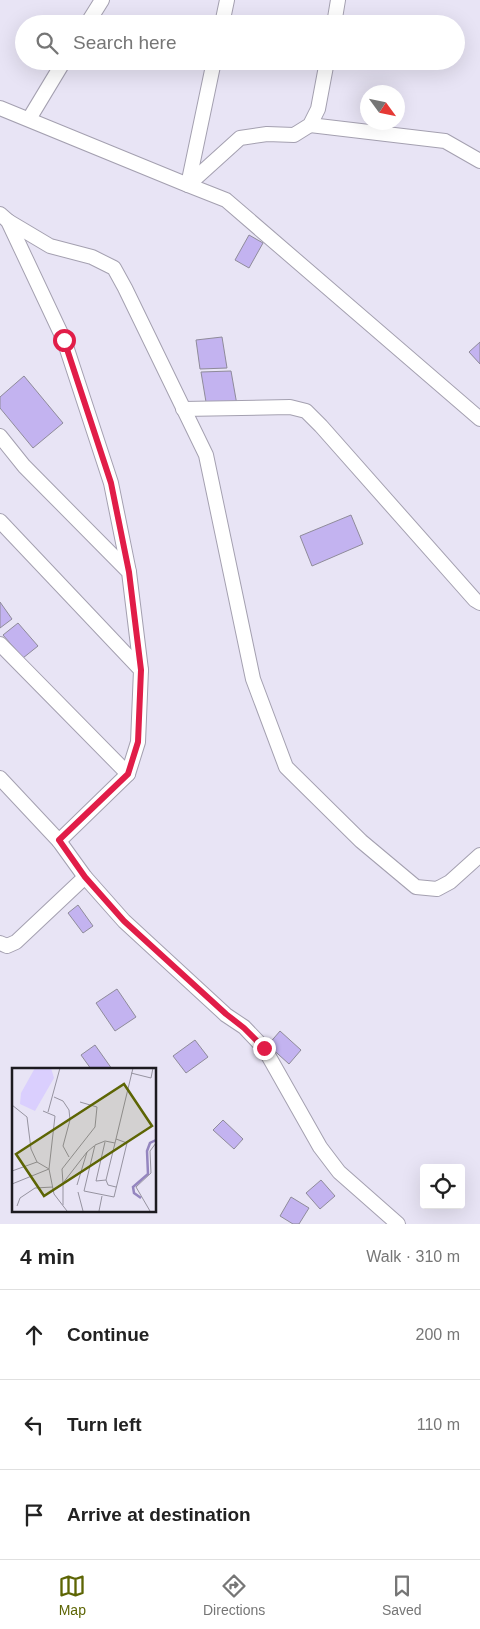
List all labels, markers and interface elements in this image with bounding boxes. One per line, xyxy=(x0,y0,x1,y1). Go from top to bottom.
search box xyxy=(15,15,465,70)
icon: search xyxy=(33,29,61,57)
text: Search here xyxy=(73,32,177,53)
north arrow xyxy=(360,85,405,130)
route start xyxy=(53,329,76,352)
route end xyxy=(253,1037,276,1060)
inset map xyxy=(12,1068,156,1212)
map controls xyxy=(420,1164,465,1209)
button: locate xyxy=(420,1164,465,1209)
text: 4 min xyxy=(20,1245,75,1268)
text: Walk · 310 m xyxy=(366,1248,460,1265)
icon: ahead xyxy=(20,1321,48,1349)
text: Continue xyxy=(67,1324,149,1345)
text: 200 m xyxy=(416,1326,460,1343)
icon: left xyxy=(20,1411,48,1439)
text: Turn left xyxy=(67,1414,142,1435)
text: 110 m xyxy=(417,1416,460,1433)
icon: arrive xyxy=(20,1501,48,1529)
text: Arrive at destination xyxy=(67,1504,251,1525)
tab: Map xyxy=(58,1572,86,1618)
tab: Directions xyxy=(203,1572,265,1618)
tab: Saved xyxy=(382,1572,422,1618)

